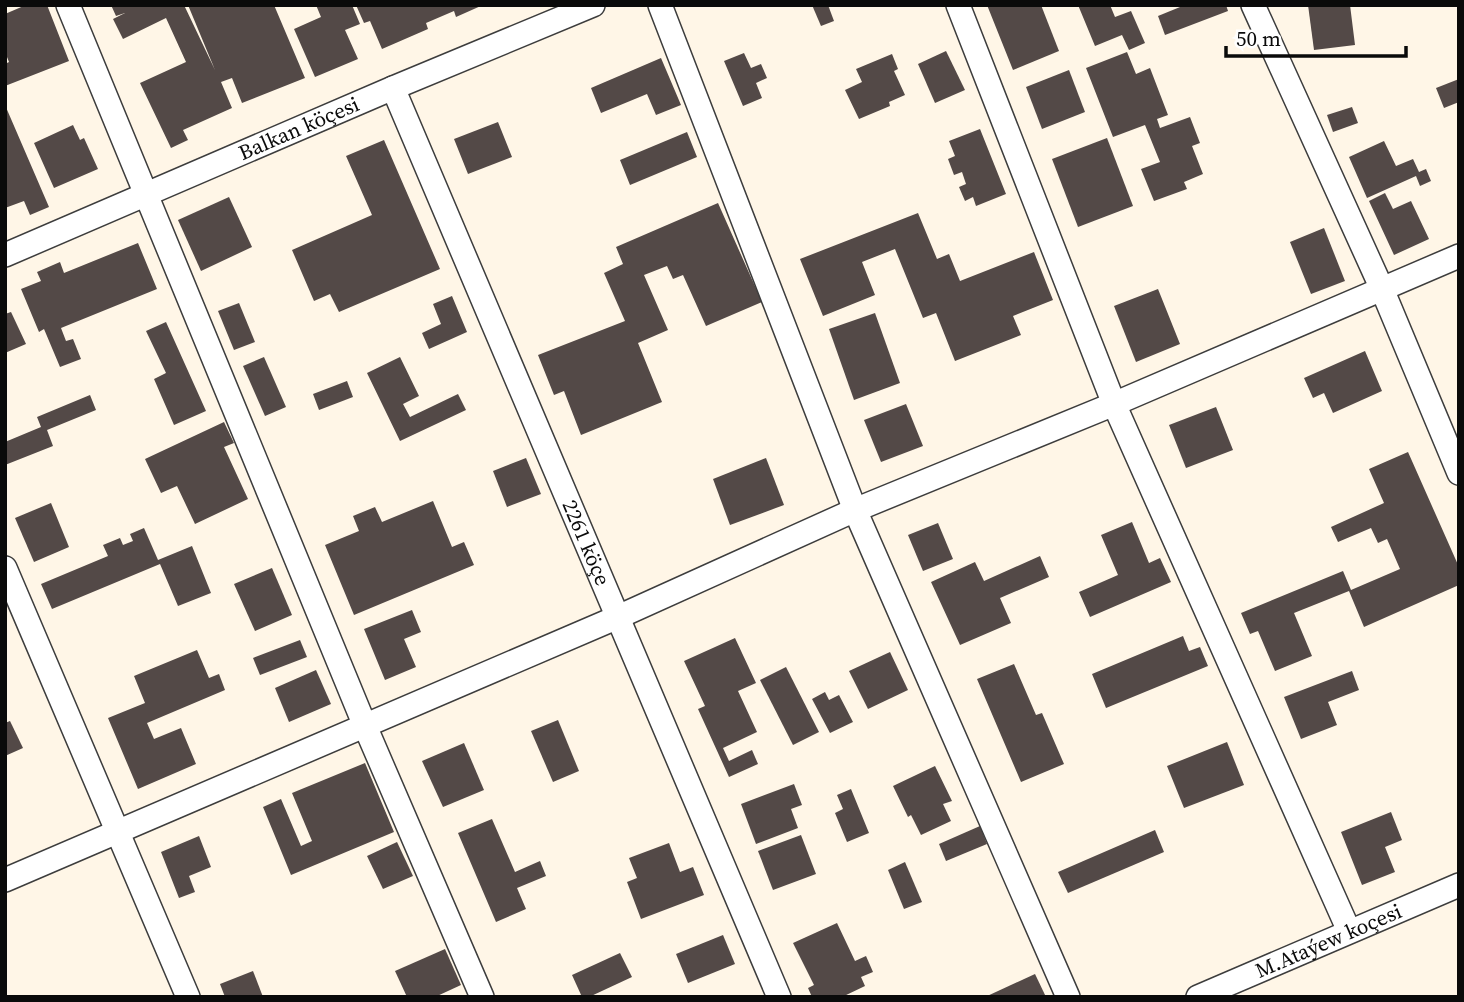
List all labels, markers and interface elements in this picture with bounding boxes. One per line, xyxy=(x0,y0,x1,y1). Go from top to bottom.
scale bar xyxy=(1226,14,1406,58)
text: 50 m xyxy=(1236,24,1281,53)
street label: Balkan köçesi xyxy=(234,89,364,167)
street label: 2261 köçe xyxy=(556,495,618,590)
street label: M.Ataýew koçesi xyxy=(1250,896,1406,985)

